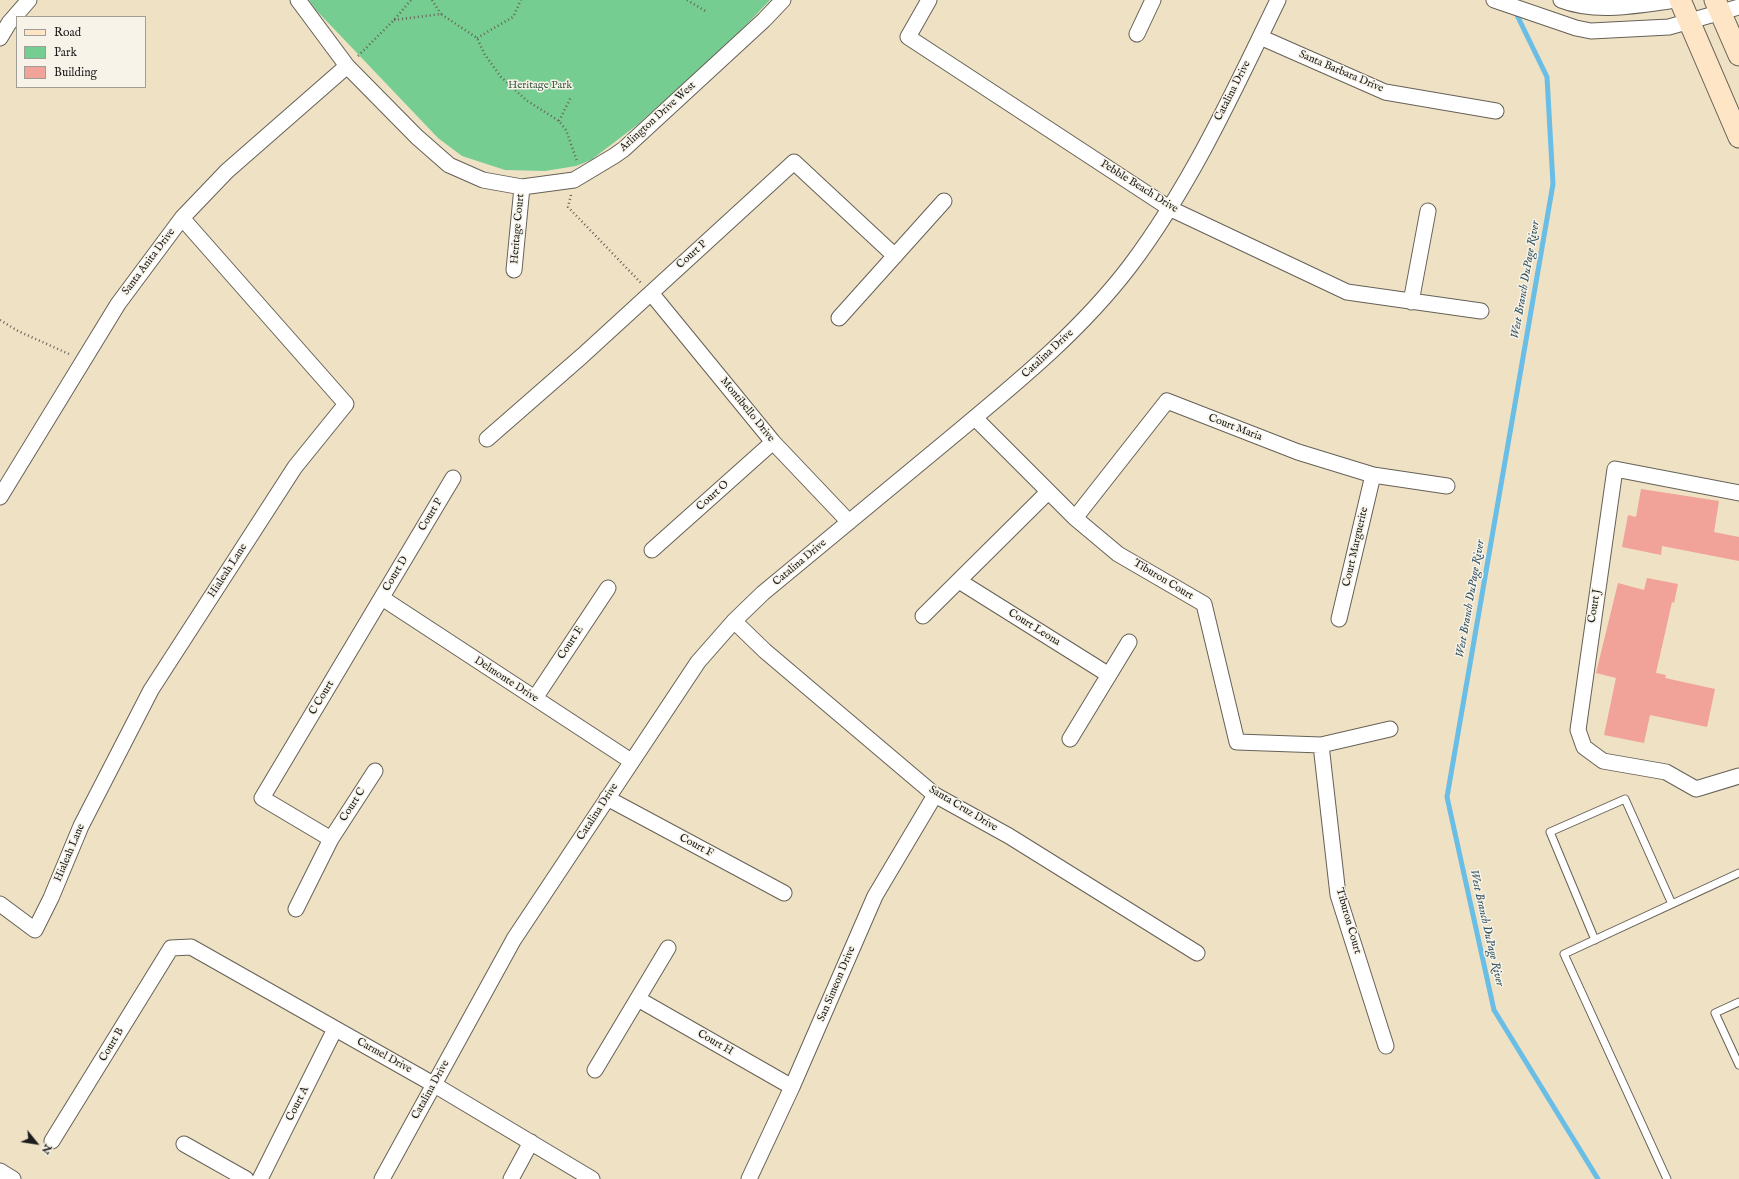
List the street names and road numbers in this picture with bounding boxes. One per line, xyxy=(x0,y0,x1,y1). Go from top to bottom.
street label: Santa Barbara Drive xyxy=(1297,48,1385,96)
street label: Catalina Drive xyxy=(1212,59,1254,123)
street label: Arlington Drive West xyxy=(617,79,699,155)
street label: Pebble Beach Drive xyxy=(1098,158,1180,216)
street label: Heritage Court xyxy=(508,193,528,265)
street label: Santa Anita Drive xyxy=(120,226,178,298)
street label: Court P xyxy=(674,238,710,272)
street label: Catalina Drive xyxy=(1019,327,1077,381)
street label: Montibello Drive xyxy=(717,375,777,445)
street label: Court Maria xyxy=(1206,412,1264,444)
street label: Court O xyxy=(694,478,732,514)
street label: Court P xyxy=(416,496,446,534)
street label: Court Marguerite xyxy=(1340,506,1372,588)
street label: Catalina Drive xyxy=(771,537,829,589)
street label: Hialeah Lane xyxy=(206,542,250,600)
street label: Court D xyxy=(380,554,412,594)
street label: Tiburon Court xyxy=(1130,557,1196,603)
street label: Court J xyxy=(1586,588,1604,624)
street label: Court Leona xyxy=(1005,607,1063,649)
street label: Court E xyxy=(555,624,587,662)
street label: Delmonte Drive xyxy=(471,654,541,706)
street label: C Court xyxy=(307,679,337,717)
street label: Catalina Drive xyxy=(575,781,621,843)
street label: Santa Cruz Drive xyxy=(926,783,1000,835)
street label: Court C xyxy=(337,786,369,824)
street label: Hialeah Lane xyxy=(52,822,88,884)
street label: Court F xyxy=(677,832,715,860)
street label: Tiburon Court xyxy=(1332,887,1364,955)
street label: San Simeon Drive xyxy=(815,944,859,1024)
street label: Court B xyxy=(97,1026,127,1064)
street label: Court H xyxy=(695,1028,735,1058)
street label: Carmel Drive xyxy=(354,1035,414,1077)
street label: Catalina Drive xyxy=(409,1058,453,1122)
street label: Court A xyxy=(284,1084,312,1124)

